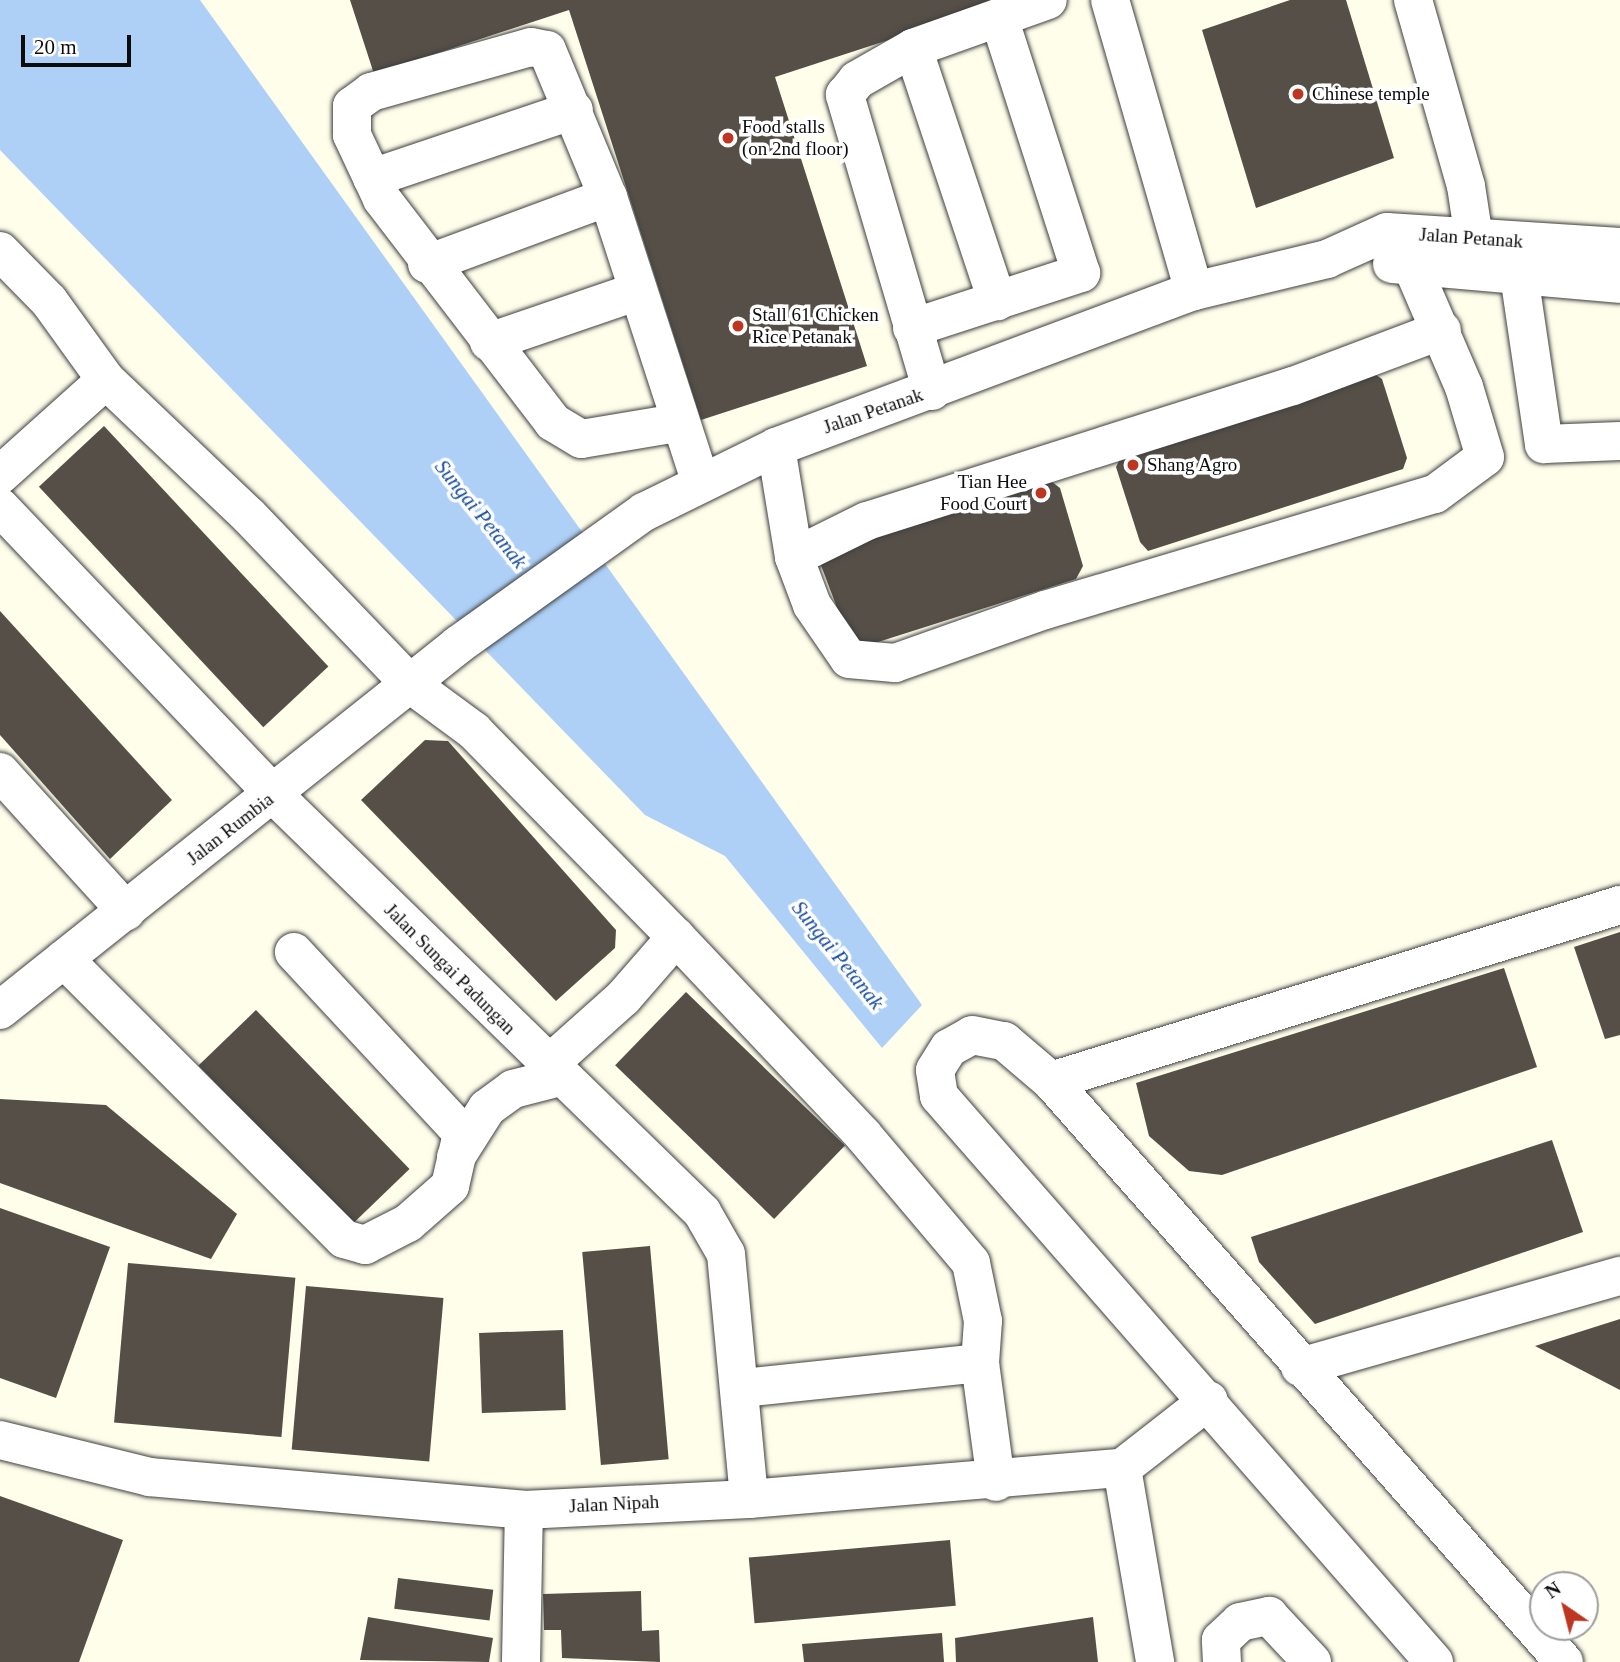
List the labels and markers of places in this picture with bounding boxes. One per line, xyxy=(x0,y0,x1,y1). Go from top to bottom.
place label: Chinese temple xyxy=(1312,83,1430,105)
marker: Chinese temple xyxy=(1290,86,1306,102)
place label: Food stalls (on 2nd floor) xyxy=(742,116,849,160)
marker: Food stalls (on 2nd floor) xyxy=(720,130,736,146)
place label: Stall 61 Chicken Rice Petanak xyxy=(752,304,879,348)
marker: Stall 61 Chicken Rice Petanak xyxy=(730,318,746,334)
place label: Shang Agro xyxy=(1147,454,1238,476)
marker: Shang Agro xyxy=(1125,457,1141,473)
place label: Tian Hee Food Court xyxy=(940,471,1027,515)
marker: Tian Hee Food Court xyxy=(1033,485,1049,501)

